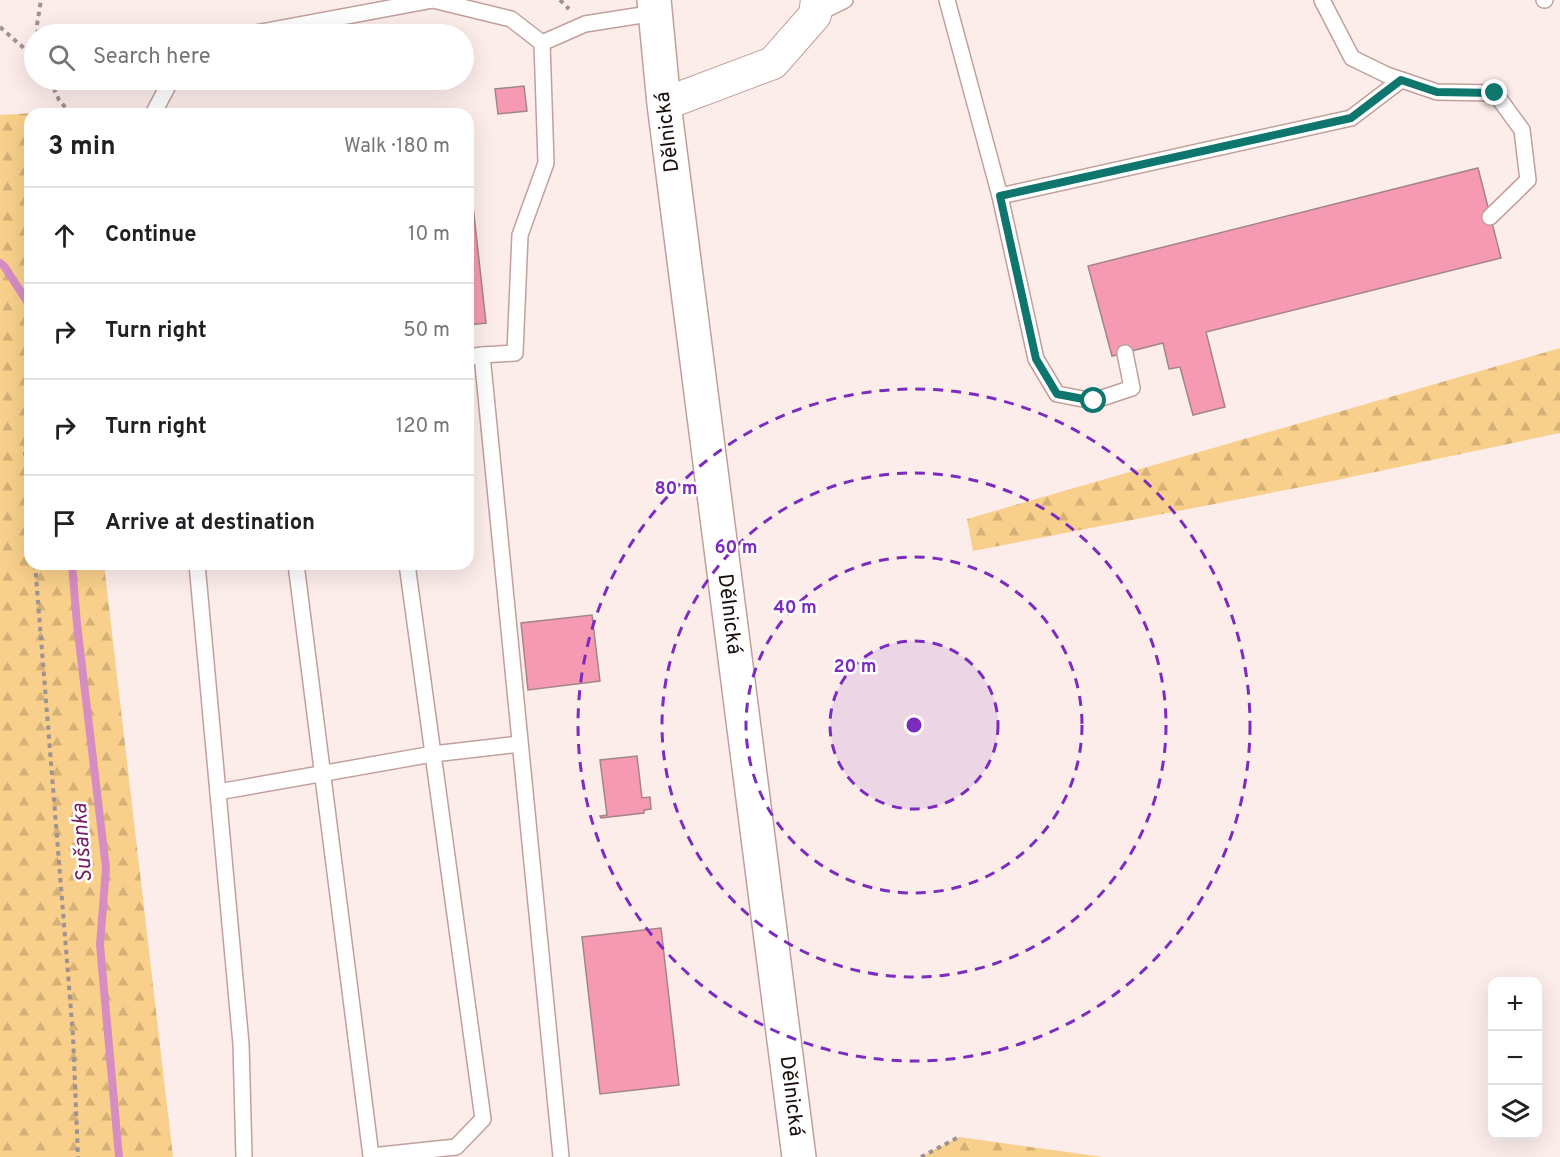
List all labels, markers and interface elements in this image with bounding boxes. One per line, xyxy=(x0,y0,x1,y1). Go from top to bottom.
search box xyxy=(24,24,474,90)
icon: search xyxy=(45,41,78,74)
text: Search here xyxy=(93,44,211,71)
route end xyxy=(1481,79,1507,105)
street label: Dělnická xyxy=(650,90,686,174)
text: 3 min xyxy=(48,131,116,164)
text: Walk · 180 m xyxy=(344,134,450,160)
icon: ahead xyxy=(48,219,81,252)
text: Continue xyxy=(105,222,196,249)
text: 10 m xyxy=(408,222,450,248)
icon: right xyxy=(48,315,81,348)
text: Turn right xyxy=(105,318,207,345)
text: 50 m xyxy=(403,318,450,344)
route start xyxy=(1080,387,1106,413)
icon: right xyxy=(48,411,81,444)
text: Turn right xyxy=(105,414,207,441)
text: 120 m xyxy=(396,414,450,440)
text: 80 m xyxy=(654,478,698,501)
icon: arrive xyxy=(48,507,81,540)
text: Arrive at destination xyxy=(105,510,315,537)
text: 60 m xyxy=(714,537,758,560)
street label: Dělnická xyxy=(711,572,747,656)
text: 40 m xyxy=(773,597,817,620)
text: 20 m xyxy=(833,656,877,679)
centre of rings xyxy=(904,715,924,735)
water label: Sušanka xyxy=(67,802,99,884)
map controls xyxy=(1488,977,1542,1139)
button: + xyxy=(1488,977,1542,1031)
button: − xyxy=(1488,1031,1542,1085)
street label: Dělnická xyxy=(773,1054,809,1138)
button: layers xyxy=(1488,1085,1542,1139)

